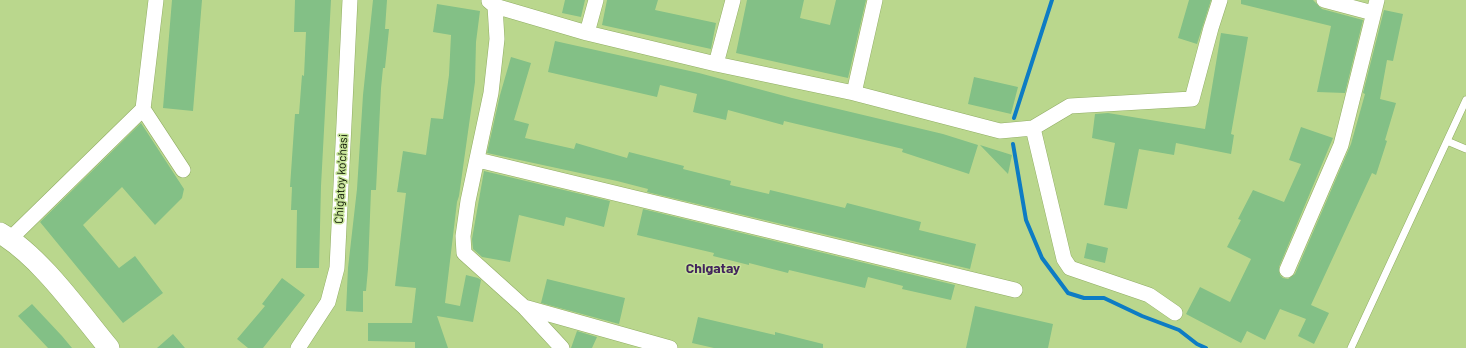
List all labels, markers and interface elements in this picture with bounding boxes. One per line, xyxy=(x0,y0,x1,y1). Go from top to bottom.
street label: Chig'atoy ko'chasi xyxy=(331,134,351,224)
district label: Chigatay xyxy=(686,260,740,276)

